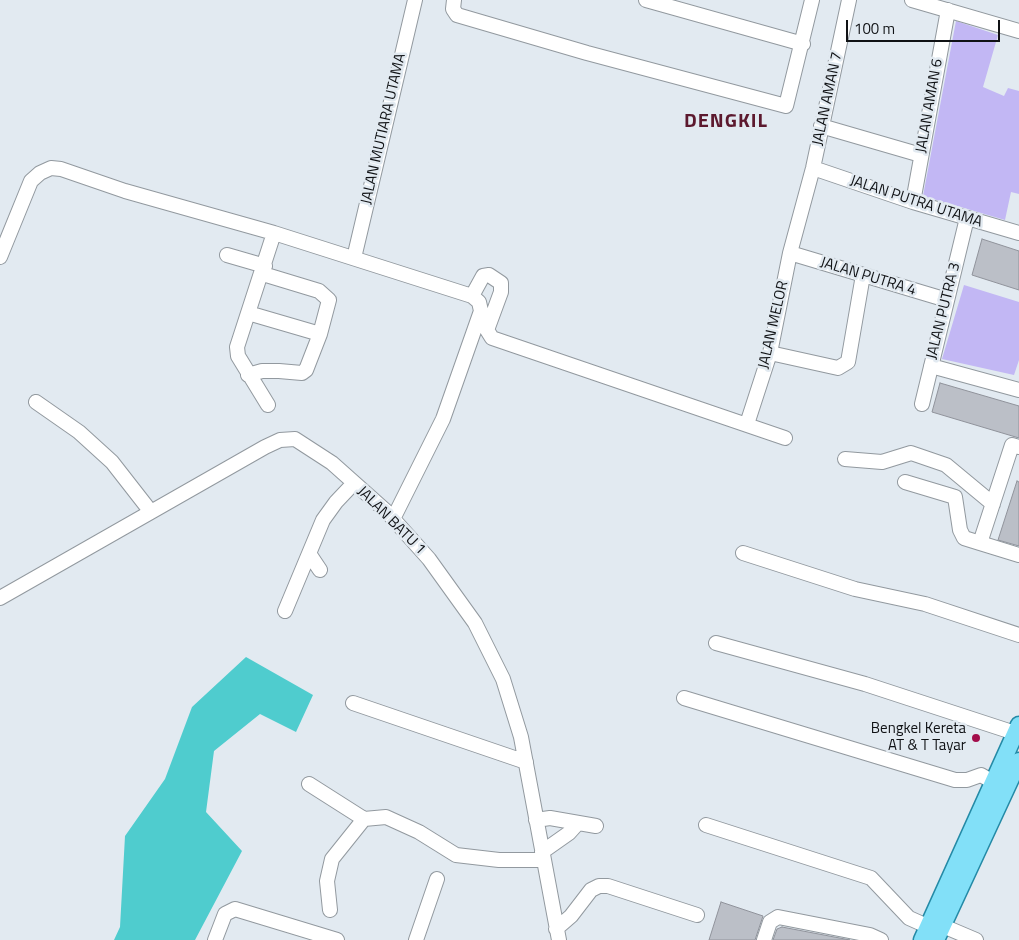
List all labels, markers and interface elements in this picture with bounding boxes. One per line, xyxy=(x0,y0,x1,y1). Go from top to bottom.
scale bar xyxy=(849,10,1003,42)
text: 100 m xyxy=(854,17,895,40)
street label: JALAN AMAN 7 xyxy=(809,51,847,147)
street label: JALAN MUTIARA UTAMA xyxy=(358,52,410,206)
street label: JALAN AMAN 6 xyxy=(913,58,947,154)
district label: DENGKIL xyxy=(683,110,769,134)
street label: JALAN PUTRA UTAMA xyxy=(848,172,984,232)
street label: JALAN PUTRA 4 xyxy=(818,254,918,300)
street label: JALAN PUTRA 3 xyxy=(923,261,965,361)
street label: JALAN MELOR xyxy=(755,279,793,371)
street label: JALAN BATU 1 xyxy=(353,483,429,559)
place label: Bengkel Kereta AT & T Tayar xyxy=(871,720,966,755)
marker: Bengkel Kereta AT & T Tayar xyxy=(970,732,982,744)

